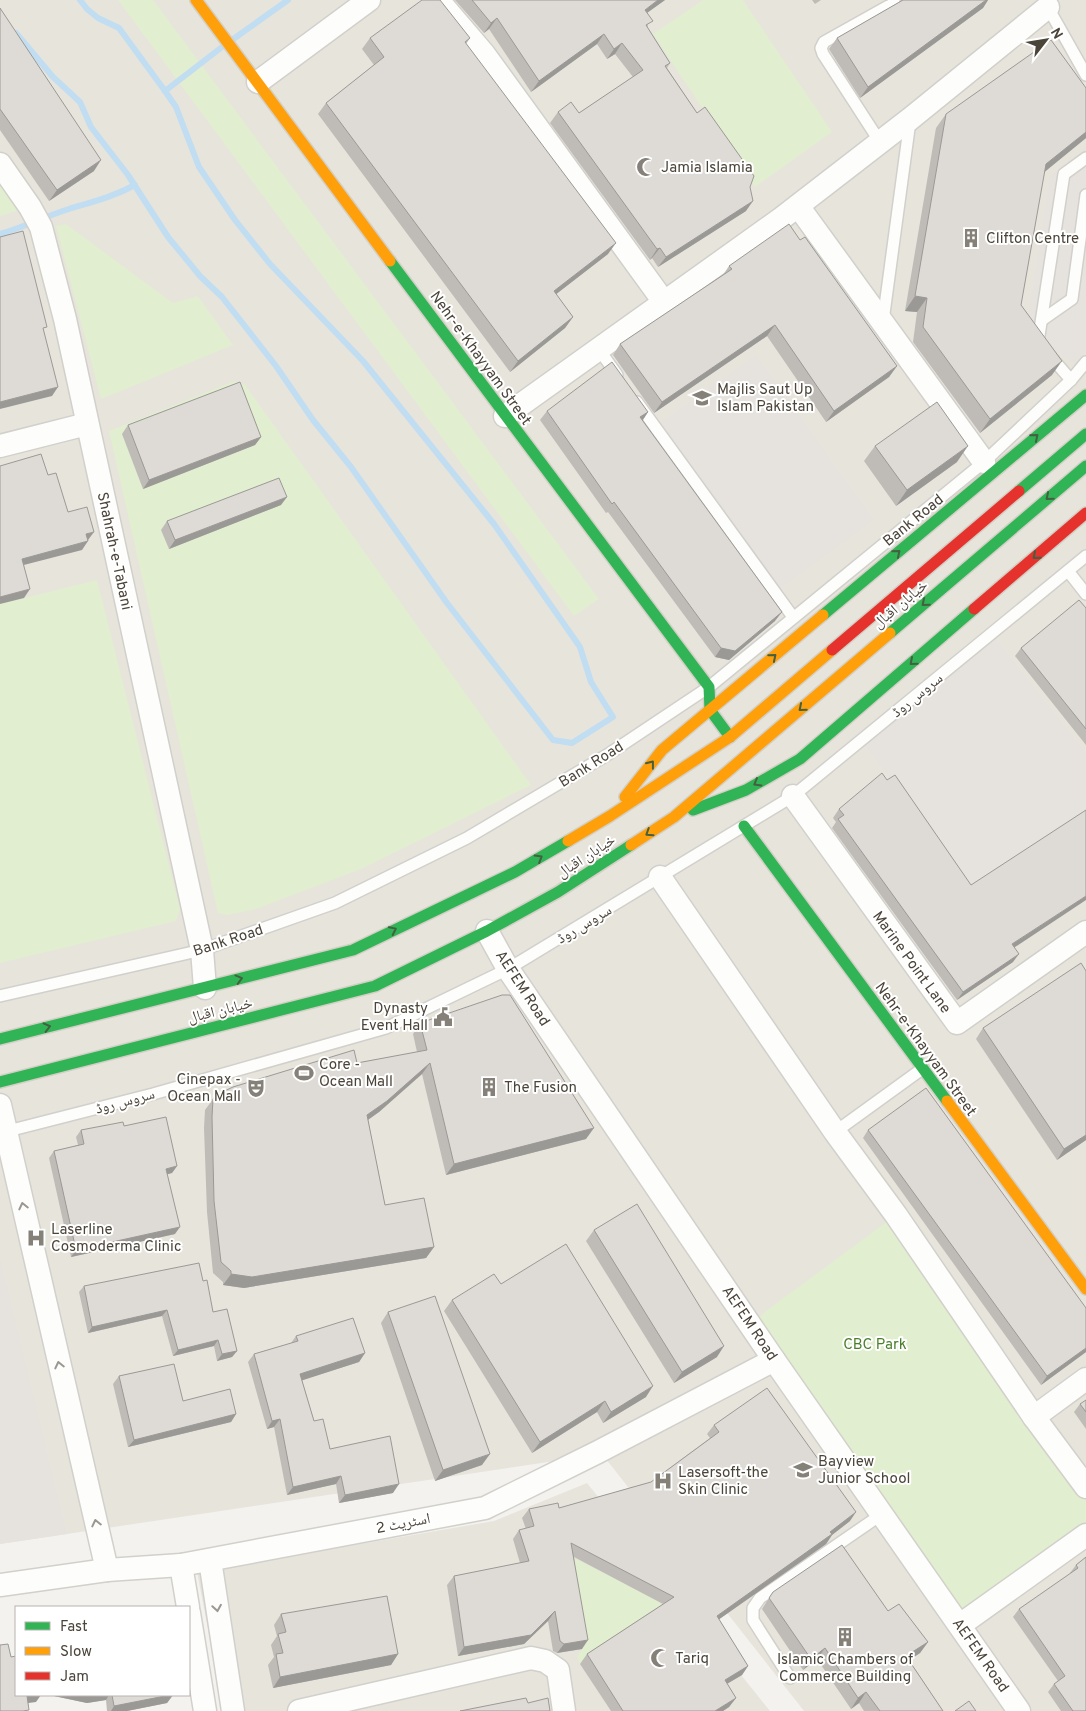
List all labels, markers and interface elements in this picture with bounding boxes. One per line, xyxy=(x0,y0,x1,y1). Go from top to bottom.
north arrow xyxy=(1021,15,1071,65)
text: N xyxy=(1046,25,1066,43)
mosque icon: Jamia Islamia xyxy=(635,156,657,178)
place label: Jamia Islamia xyxy=(661,159,753,178)
building icon: Clifton Centre xyxy=(960,227,982,249)
place label: Clifton Centre xyxy=(986,230,1079,249)
street label: Nehr-e-Khayyam Street xyxy=(425,288,535,430)
place label: Majlis Saut Up Islam Pakistan xyxy=(717,381,814,417)
school or university icon: Majlis Saut Up Islam Pakistan xyxy=(691,387,713,409)
one-way arrow xyxy=(1030,434,1039,443)
street label: Shahrah-e-Tabani xyxy=(92,491,135,612)
street label: Bank Road xyxy=(880,491,948,551)
one-way arrow xyxy=(1046,492,1055,500)
one-way arrow xyxy=(892,549,901,558)
one-way arrow xyxy=(1032,550,1041,559)
street label: خیابان اقبال xyxy=(870,576,933,634)
one-way arrow xyxy=(922,597,931,606)
one-way arrow xyxy=(767,655,776,663)
one-way arrow xyxy=(909,656,918,665)
street label: سروس روڈ xyxy=(888,670,948,723)
one-way arrow xyxy=(798,703,807,712)
street label: Bank Road xyxy=(556,738,628,793)
one-way arrow xyxy=(645,761,653,770)
one-way arrow xyxy=(754,777,763,787)
one-way arrow xyxy=(646,827,655,837)
street label: خیابان اقبال xyxy=(554,831,620,883)
one-way arrow xyxy=(533,854,542,864)
street label: سروس روڈ xyxy=(554,901,616,949)
street label: Marine Point Lane xyxy=(867,908,954,1018)
street label: Bank Road xyxy=(191,921,266,962)
one-way arrow xyxy=(388,926,397,937)
street label: AEFEM Road xyxy=(490,947,553,1030)
one-way arrow xyxy=(234,975,243,985)
street label: Nehr-e-Khayyam Street xyxy=(870,979,980,1121)
street label: خیابان اقبال xyxy=(186,994,255,1029)
place label: Dynasty Event Hall xyxy=(361,1000,428,1036)
public building icon: Dynasty Event Hall xyxy=(432,1006,454,1028)
one-way arrow xyxy=(43,1022,52,1033)
place label: Core - Ocean Mall xyxy=(319,1056,393,1092)
sports icon: Core - Ocean Mall xyxy=(293,1062,315,1084)
place label: Cinepax - Ocean Mall xyxy=(167,1071,241,1107)
building icon: The Fusion xyxy=(478,1076,500,1098)
theatre icon: Cinepax - Ocean Mall xyxy=(245,1077,267,1099)
place label: The Fusion xyxy=(504,1079,577,1098)
street label: سروس روڈ xyxy=(94,1085,157,1119)
one-way arrow xyxy=(18,1202,29,1211)
place label: Laserline Cosmoderma Clinic xyxy=(51,1221,181,1257)
hospital icon: Laserline Cosmoderma Clinic xyxy=(25,1227,47,1249)
street label: AEFEM Road xyxy=(717,1283,781,1365)
park label: CBC Park xyxy=(843,1336,907,1355)
one-way arrow xyxy=(54,1360,65,1369)
place label: Bayview Junior School xyxy=(818,1453,910,1489)
school or university icon: Bayview Junior School xyxy=(792,1459,814,1481)
place label: Lasersoft-the Skin Clinic xyxy=(678,1464,768,1500)
hospital icon: Lasersoft-the Skin Clinic xyxy=(652,1470,674,1492)
street label: اسٹریٹ 2 xyxy=(374,1510,432,1539)
one-way arrow xyxy=(91,1518,102,1527)
one-way arrow xyxy=(212,1604,222,1612)
legend xyxy=(15,1606,190,1696)
street label: AEFEM Road xyxy=(947,1615,1012,1697)
text: Fast xyxy=(60,1618,88,1637)
building icon: Islamic Chambers of Commerce Building xyxy=(834,1626,856,1648)
text: Slow xyxy=(60,1643,92,1662)
mosque icon: Tariq xyxy=(649,1647,671,1669)
place label: Tariq xyxy=(675,1650,709,1669)
place label: Islamic Chambers of Commerce Building xyxy=(777,1651,913,1687)
text: Jam xyxy=(60,1668,89,1687)

